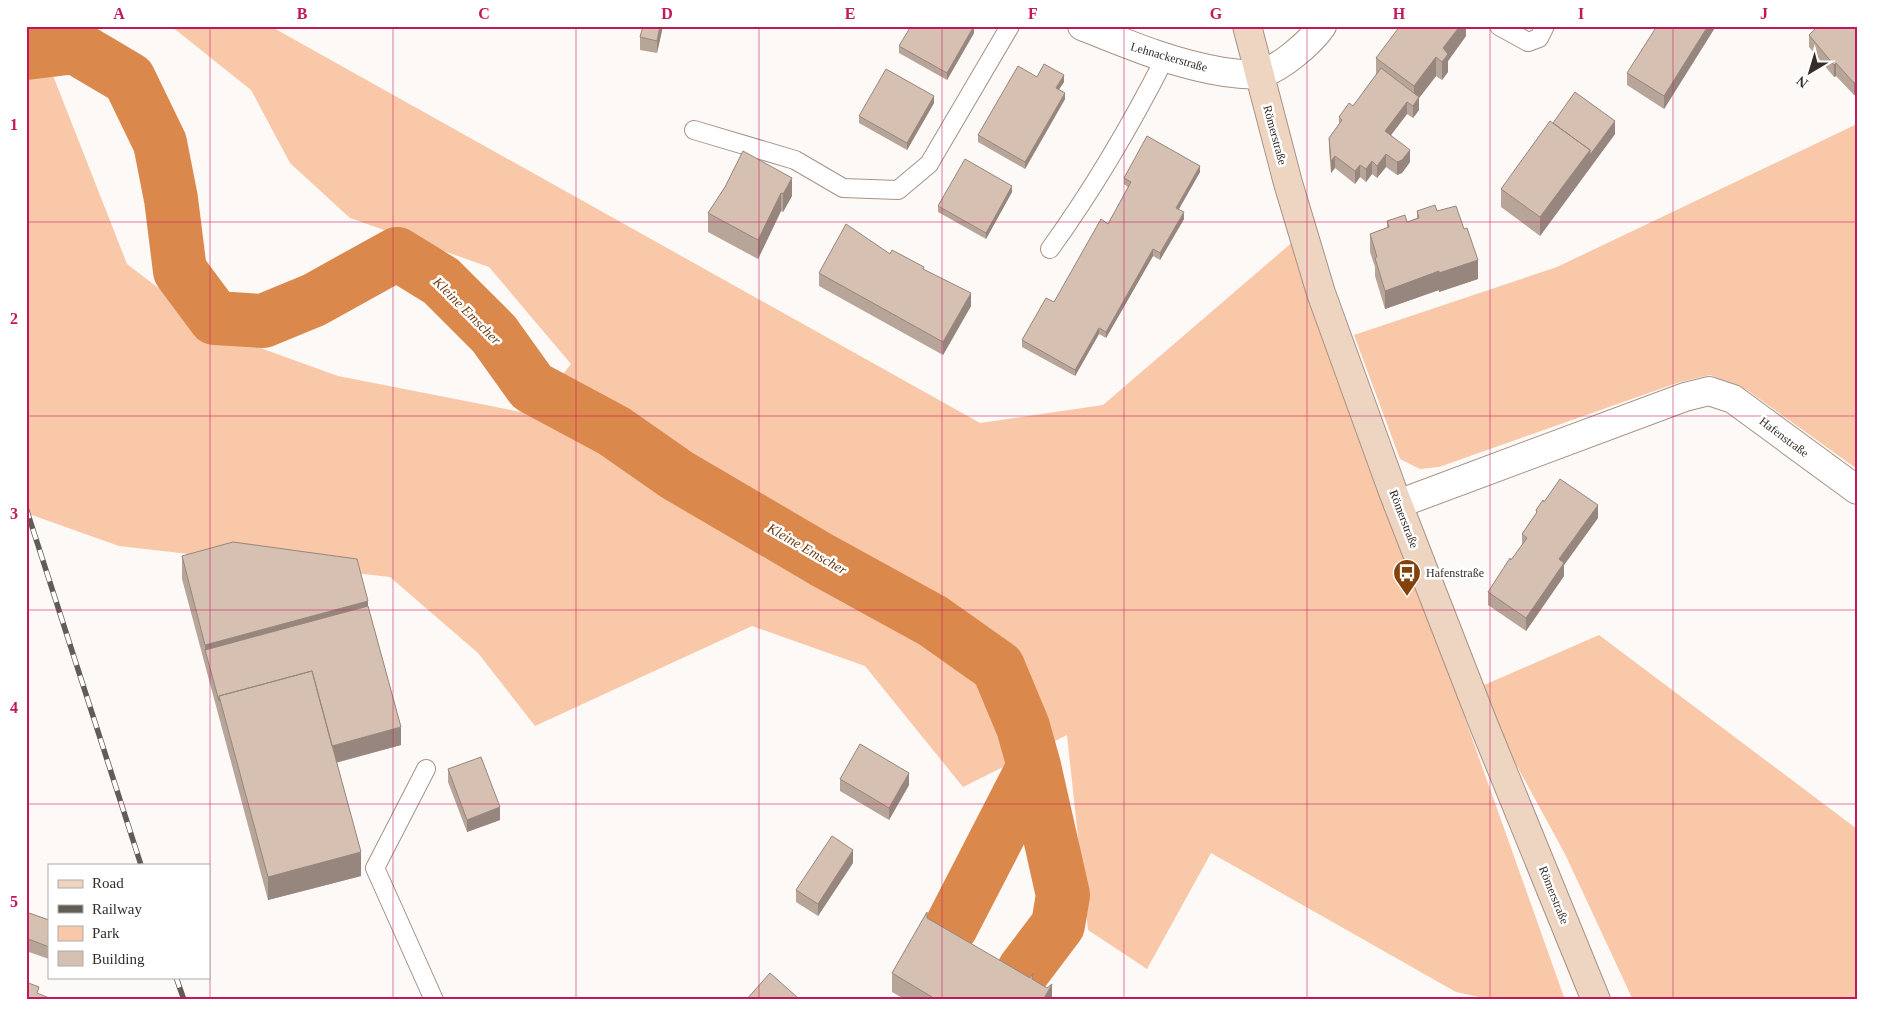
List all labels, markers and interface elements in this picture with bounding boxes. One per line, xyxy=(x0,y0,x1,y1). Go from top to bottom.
text: A xyxy=(113,5,125,22)
text: B xyxy=(297,5,308,22)
text: C xyxy=(478,5,490,22)
text: D xyxy=(661,5,673,22)
text: E xyxy=(845,5,855,22)
text: F xyxy=(1028,5,1038,22)
text: G xyxy=(1210,5,1223,22)
text: H xyxy=(1393,5,1406,22)
text: I xyxy=(1578,5,1584,22)
text: J xyxy=(1760,5,1768,22)
street label: Lehnackerstraße xyxy=(1129,39,1209,75)
north arrow xyxy=(1786,48,1836,98)
text: N xyxy=(1794,73,1811,91)
street label: Römerstraße xyxy=(1260,104,1290,166)
text: 1 xyxy=(10,116,18,133)
water label: Kleine Emscher xyxy=(430,274,504,348)
text: 2 xyxy=(10,310,18,327)
street label: Hafenstraße xyxy=(1757,414,1811,460)
street label: Römerstraße xyxy=(1386,488,1422,550)
text: 3 xyxy=(10,505,18,522)
water label: Kleine Emscher xyxy=(764,520,850,578)
bus stop icon: Hafenstraße xyxy=(1392,558,1422,597)
place label: Hafenstraße xyxy=(1426,566,1484,580)
text: 4 xyxy=(10,699,18,716)
legend xyxy=(48,864,210,978)
street label: Römerstraße xyxy=(1536,864,1572,926)
text: Road xyxy=(92,875,124,891)
text: 5 xyxy=(10,893,18,910)
text: Railway xyxy=(92,901,142,917)
text: Park xyxy=(92,925,120,941)
text: Building xyxy=(92,951,145,967)

